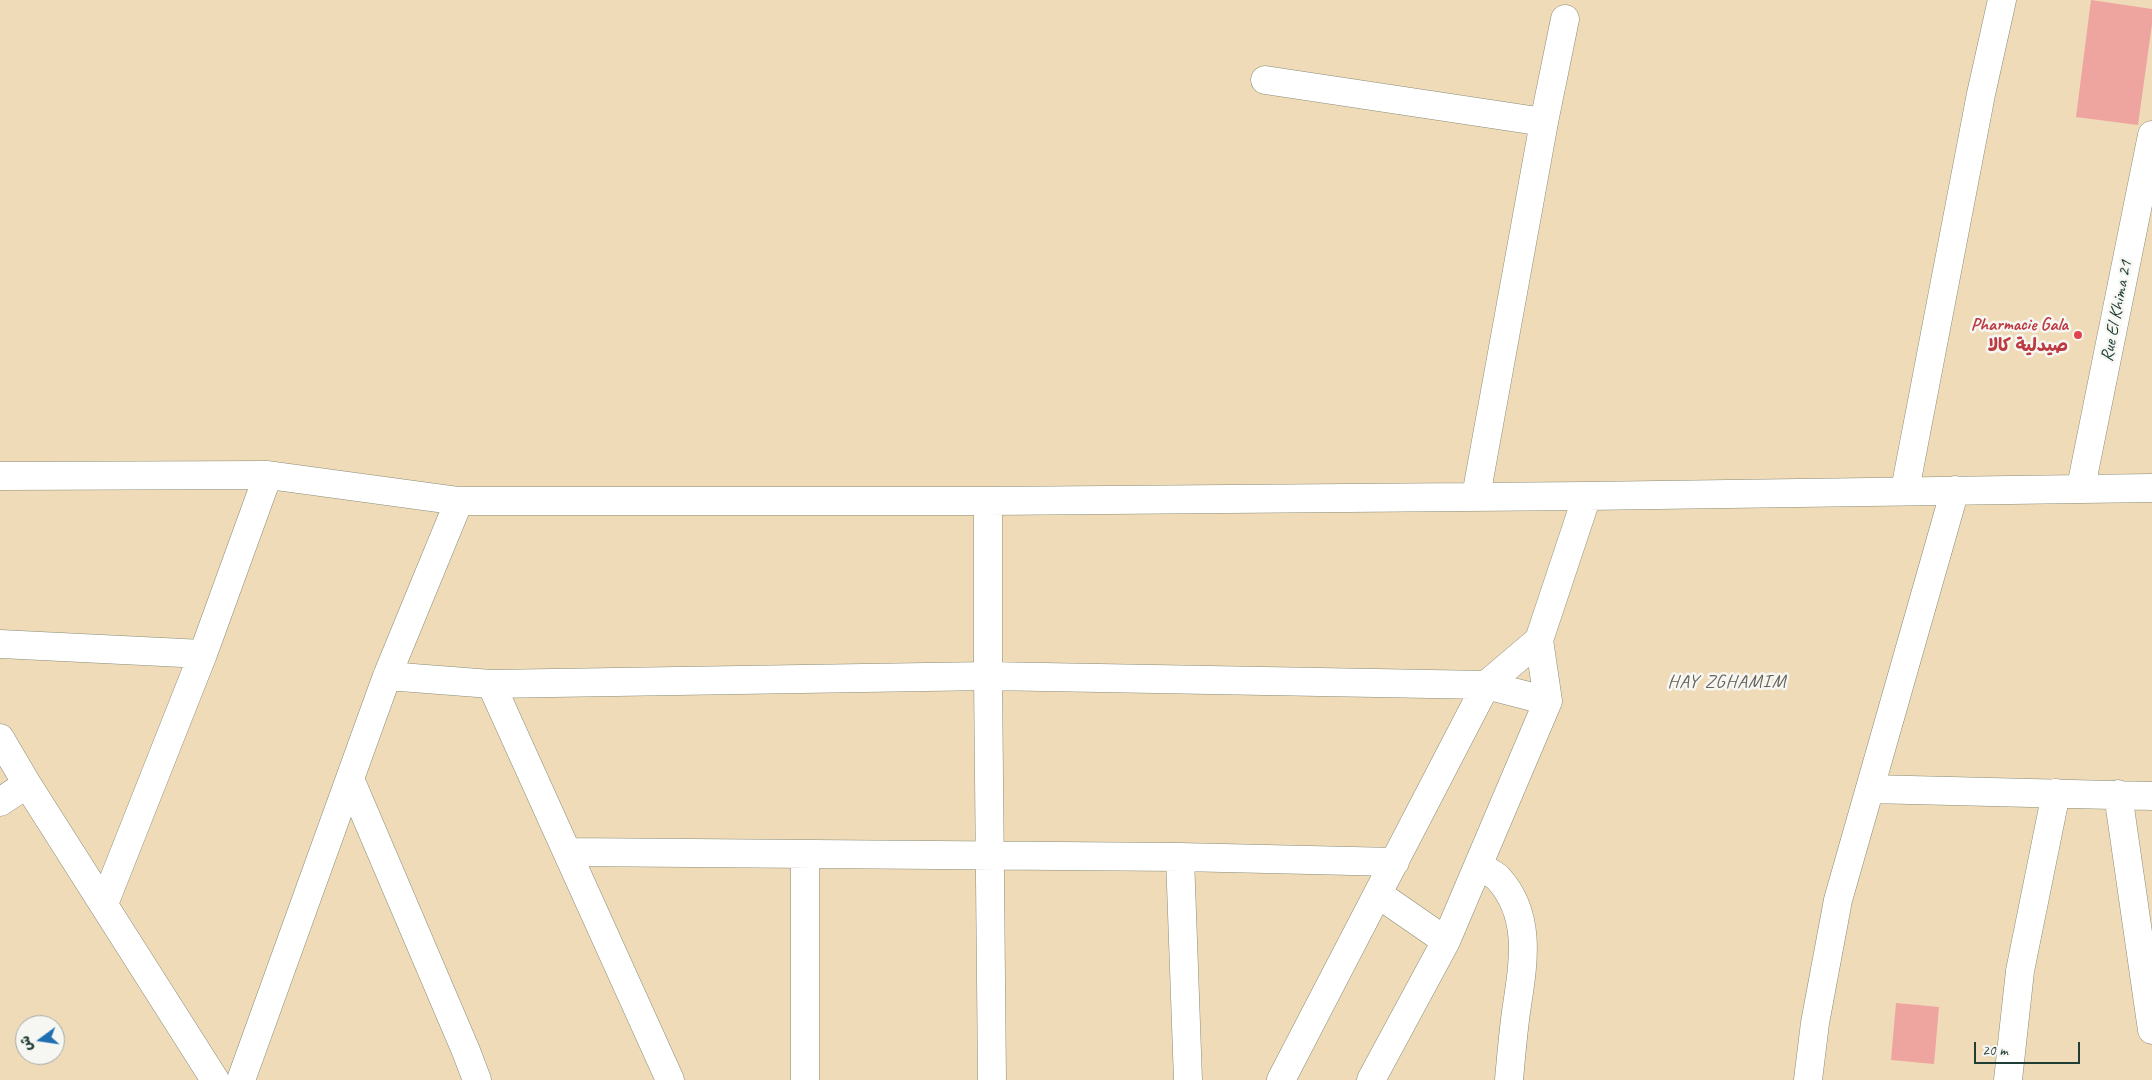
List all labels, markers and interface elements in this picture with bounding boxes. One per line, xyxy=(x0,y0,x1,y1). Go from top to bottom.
street label: Rue El Khima 21 xyxy=(2097,259,2137,363)
place label: Pharmacie Gala صيدلية كالا xyxy=(1971,314,2068,356)
marker: Pharmacie Gala صيدلية كالا xyxy=(2072,329,2084,341)
district label: HAY ZGHAMIM xyxy=(1666,671,1788,693)
north arrow xyxy=(15,1015,65,1065)
scale bar xyxy=(1977,1032,2083,1064)
text: ش xyxy=(16,1034,36,1053)
text: 20 m xyxy=(1982,1041,2008,1060)

